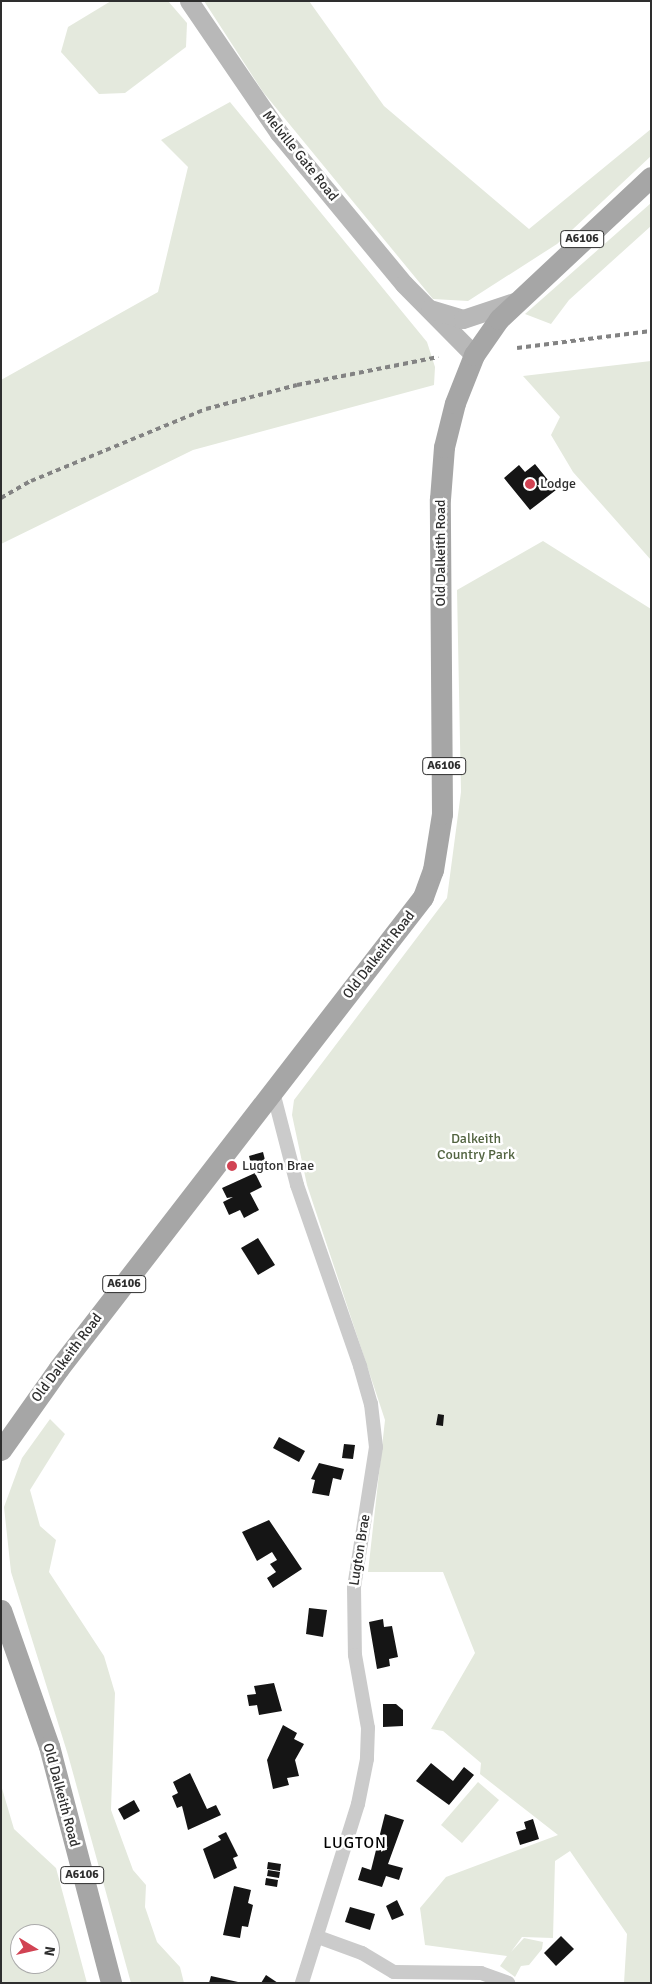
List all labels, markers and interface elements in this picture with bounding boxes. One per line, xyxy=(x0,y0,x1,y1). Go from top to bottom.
street label: Melville Gate Road xyxy=(259,108,341,204)
road number: A6106 xyxy=(560,230,604,248)
place label: Lodge xyxy=(540,476,576,492)
marker: Lodge xyxy=(524,478,536,490)
street label: Old Dalkeith Road xyxy=(433,500,449,606)
road number: A6106 xyxy=(422,756,466,776)
street label: Old Dalkeith Road xyxy=(339,908,419,1002)
park label: Dalkeith Country Park xyxy=(437,1131,515,1164)
place label: Lugton Brae xyxy=(242,1158,314,1174)
marker: Lugton Brae xyxy=(226,1160,238,1172)
road number: A6106 xyxy=(102,1274,146,1294)
street label: Old Dalkeith Road xyxy=(28,1310,106,1406)
street label: Lugton Brae xyxy=(346,1513,374,1587)
street label: Old Dalkeith Road xyxy=(39,1741,83,1849)
district label: LUGTON xyxy=(322,1833,388,1853)
road number: A6106 xyxy=(59,1866,104,1884)
north arrow xyxy=(10,1924,60,1974)
text: N xyxy=(40,1945,58,1957)

